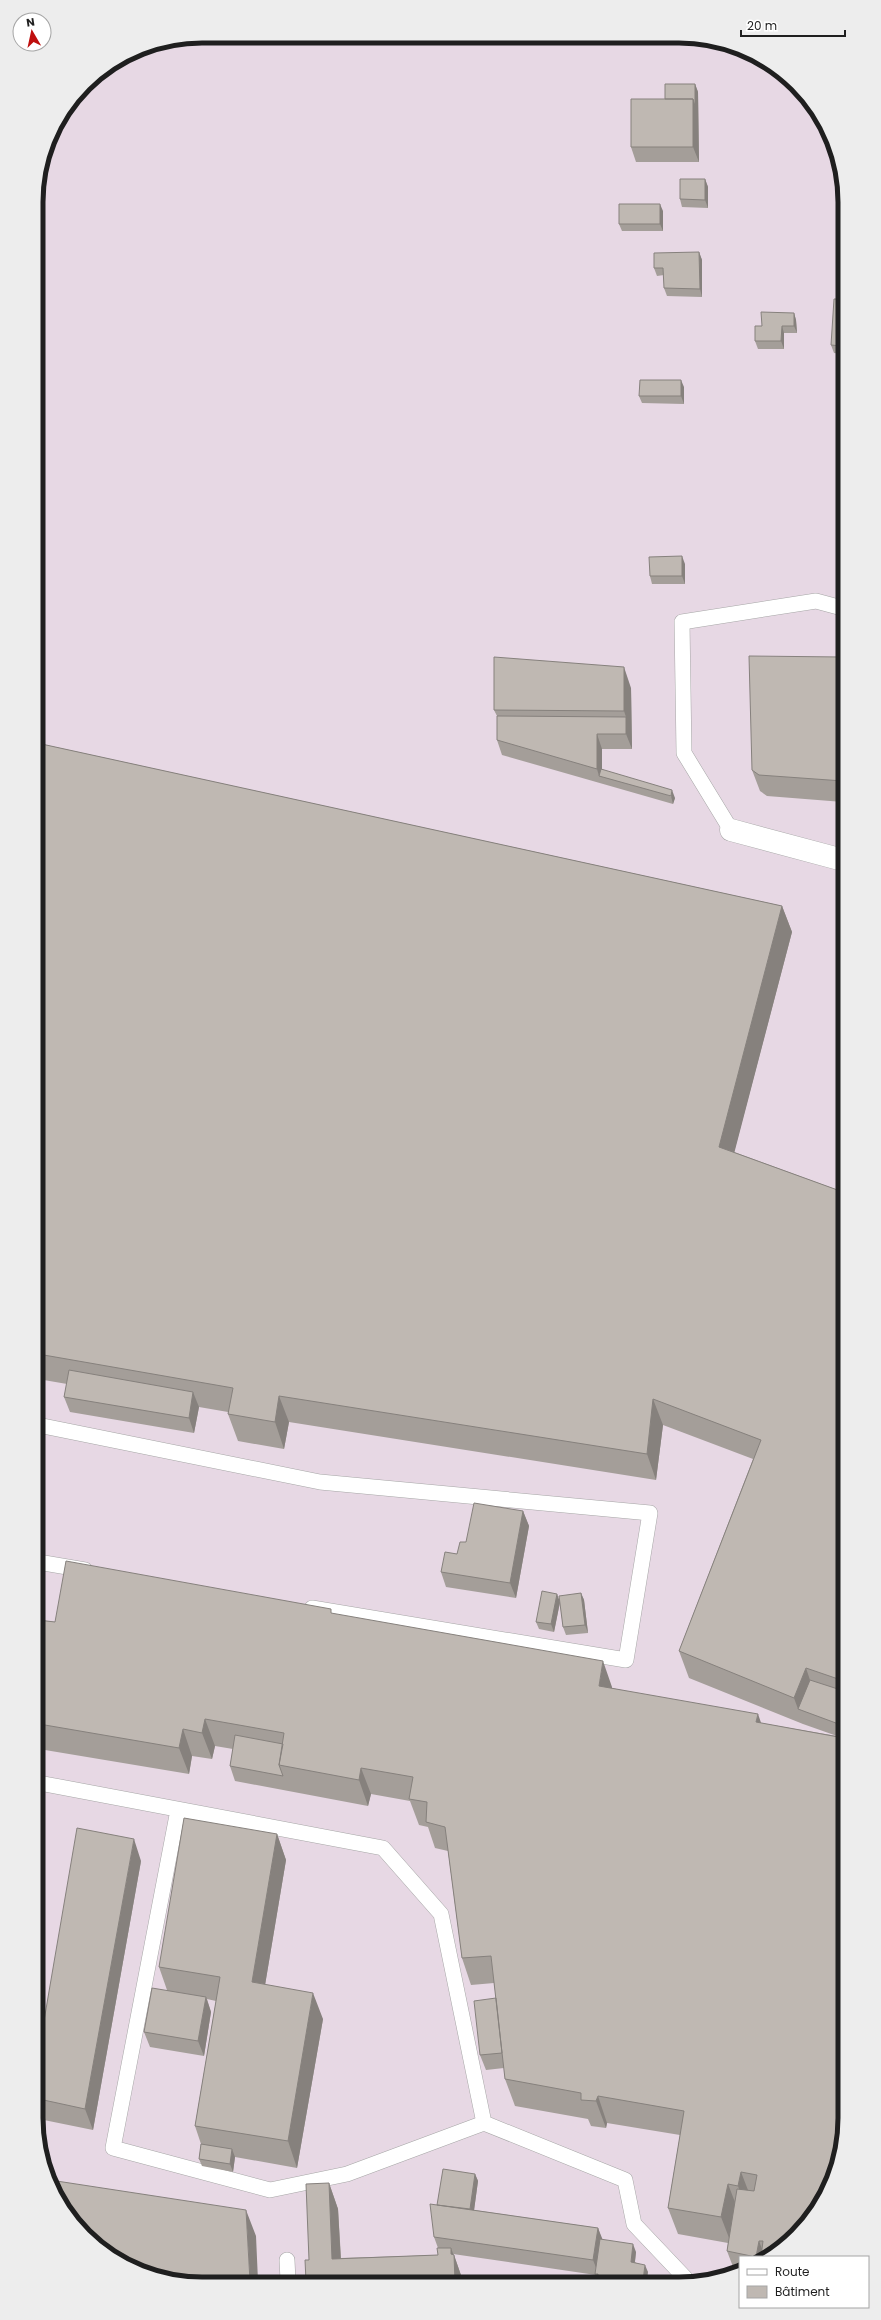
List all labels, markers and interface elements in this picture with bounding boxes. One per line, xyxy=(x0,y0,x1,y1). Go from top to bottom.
north arrow xyxy=(12,12,52,52)
scale bar xyxy=(741,12,845,38)
text: N xyxy=(25,14,36,31)
text: 20 m xyxy=(747,17,777,34)
legend xyxy=(739,2256,869,2308)
text: Route xyxy=(775,2263,809,2280)
text: Bâtiment xyxy=(775,2283,830,2300)

